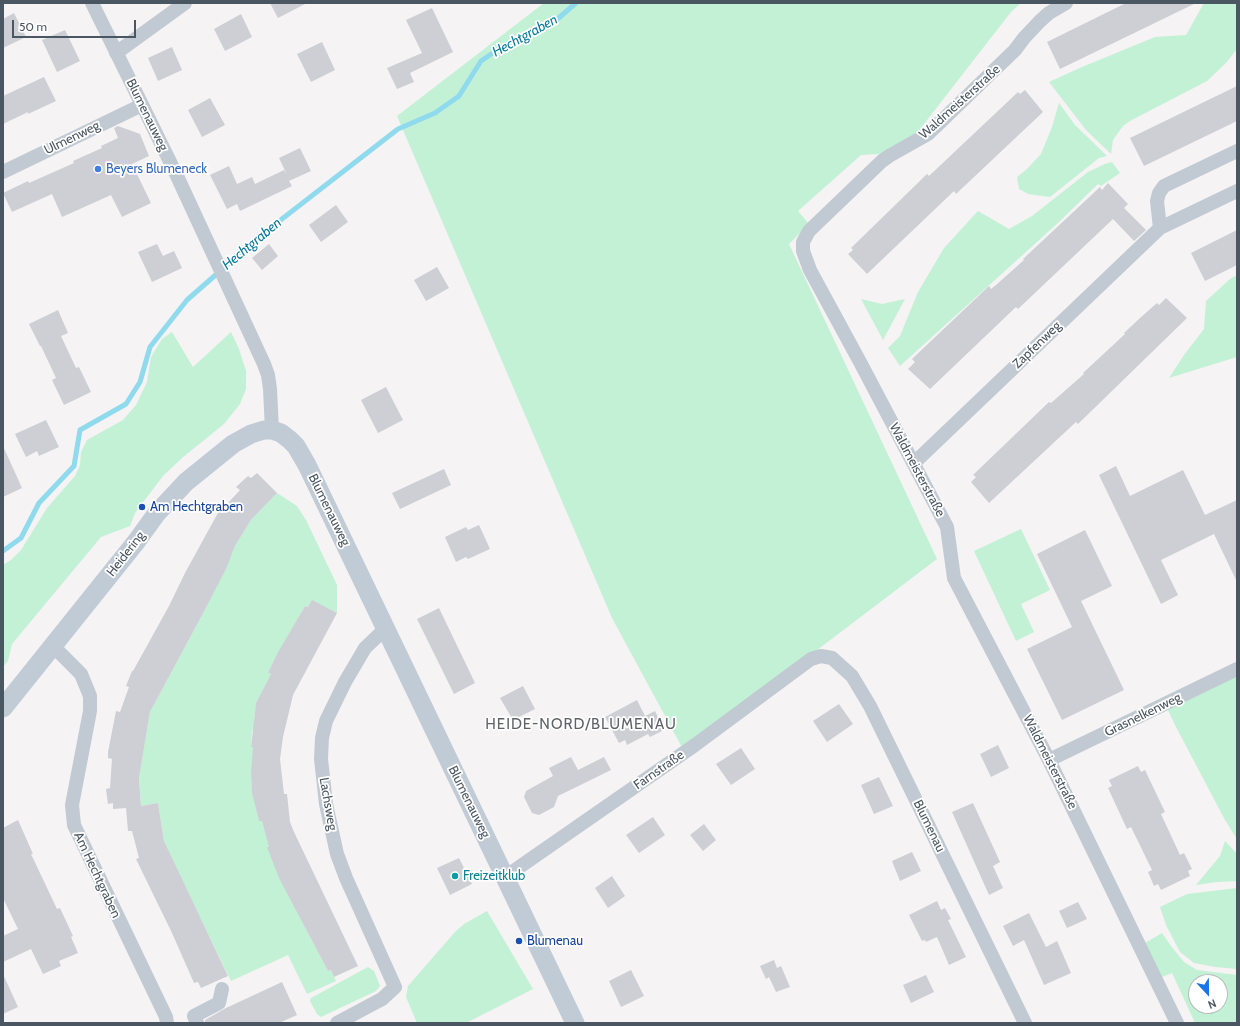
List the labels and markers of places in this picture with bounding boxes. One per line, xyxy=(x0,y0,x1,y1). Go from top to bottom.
place label: Beyers Blumeneck xyxy=(106,161,207,177)
marker: Beyers Blumeneck xyxy=(93,164,103,174)
place label: Am Hechtgraben xyxy=(150,499,243,515)
marker: Am Hechtgraben xyxy=(137,502,147,512)
place label: Freizeitklub xyxy=(463,868,525,884)
marker: Freizeitklub xyxy=(450,871,460,881)
place label: Blumenau xyxy=(527,933,583,949)
marker: Blumenau xyxy=(514,936,524,946)

